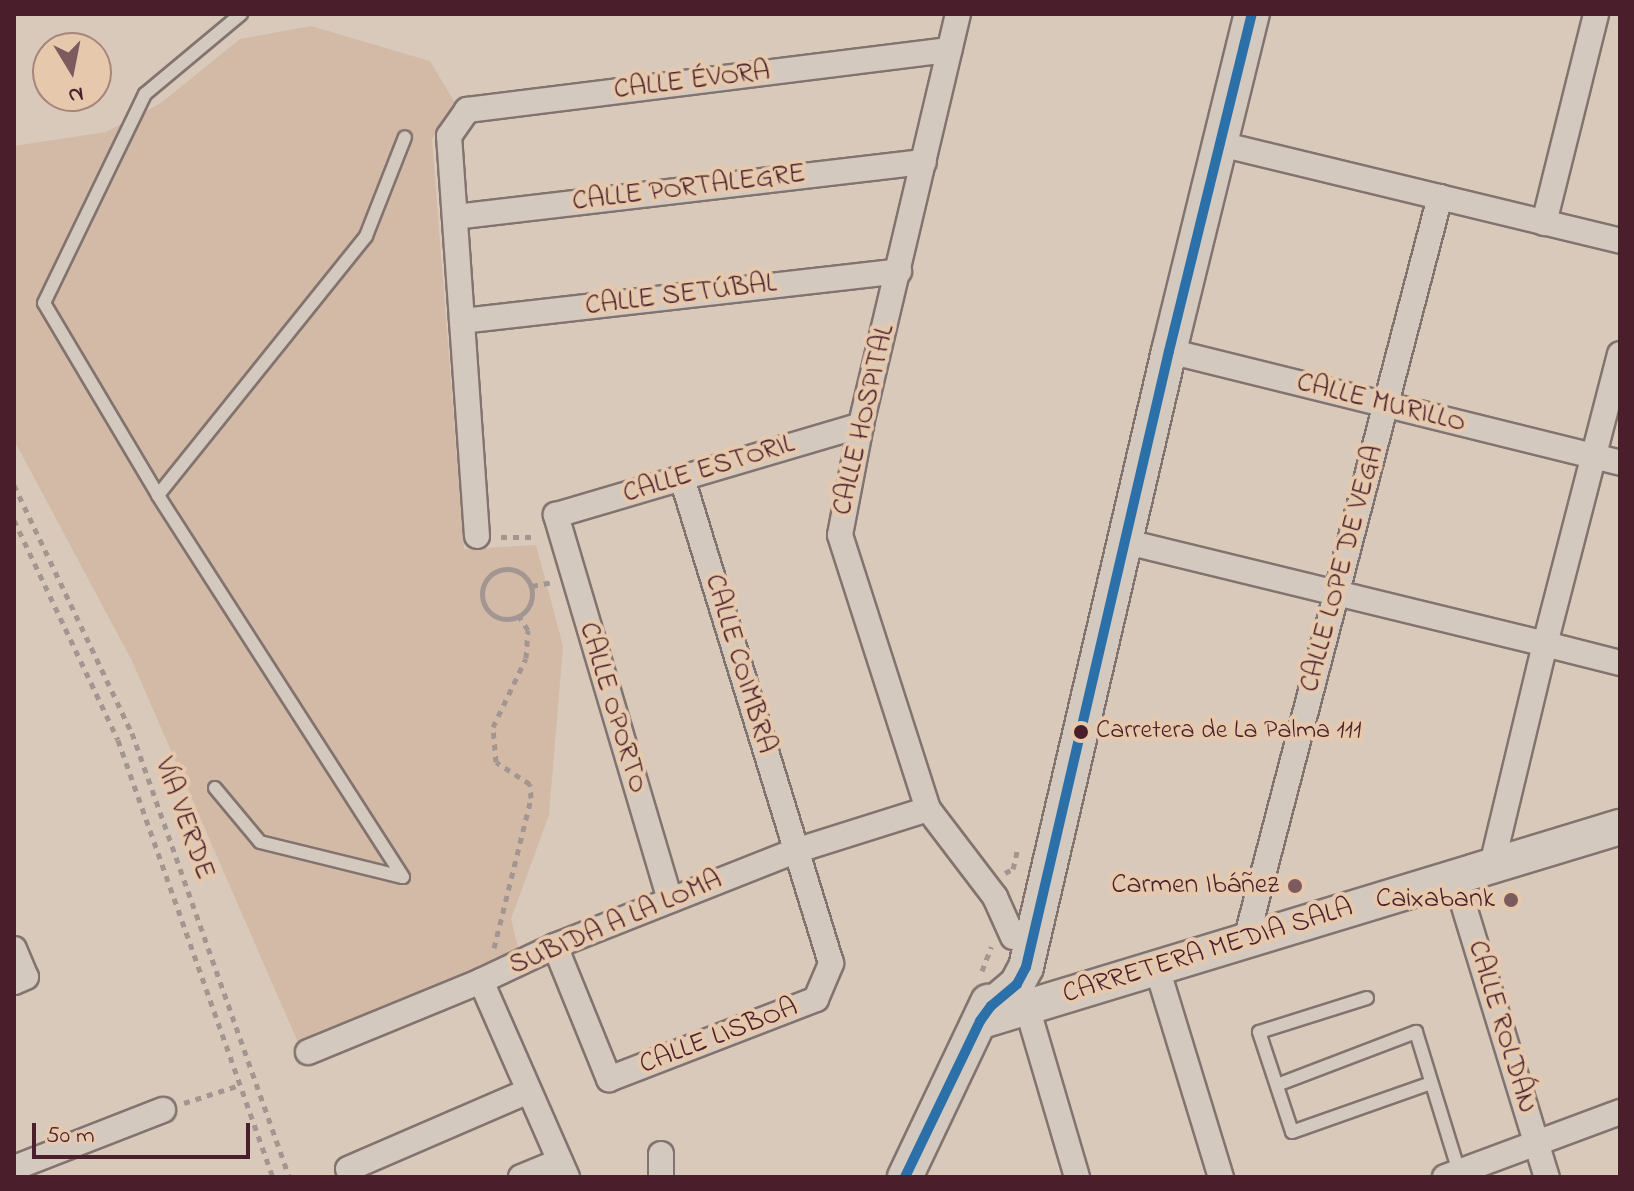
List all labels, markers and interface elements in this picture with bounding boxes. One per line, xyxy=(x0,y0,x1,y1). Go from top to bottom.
north arrow xyxy=(32,32,112,112)
street label: CALLE ÉVORA xyxy=(612,56,772,108)
text: N xyxy=(66,77,86,111)
street label: CALLE PORTALEGRE xyxy=(570,158,808,220)
street label: CALLE SETÚBAL xyxy=(583,268,779,324)
street label: CALLE HOSPITAL xyxy=(827,321,903,519)
street label: CALLE MURILLO xyxy=(1293,367,1469,441)
street label: CALLE ESTORIL xyxy=(619,428,799,512)
street label: CALLE LOPE DE VEGA xyxy=(1294,442,1392,696)
street label: CALLE COIMBRA xyxy=(696,570,782,758)
street label: CALLE OPORTO xyxy=(570,619,654,797)
place label: Carretera de La Palma 111 xyxy=(1096,716,1361,748)
marker: Carretera de La Palma 111 xyxy=(1073,724,1089,740)
street label: VÍA VERDE xyxy=(145,754,221,884)
street label: SUBIDA A LA LOMA xyxy=(505,864,727,984)
place label: Carmen Ibáñez xyxy=(1111,869,1279,903)
marker: Carmen Ibáñez xyxy=(1286,877,1304,895)
place label: Caixabank xyxy=(1376,883,1495,917)
marker: Caixabank xyxy=(1502,891,1520,909)
street label: CARRETERA MEDIA SALA xyxy=(1059,892,1357,1012)
street label: CALLE ROLDÁN xyxy=(1459,937,1543,1117)
street label: CALLE LISBOA xyxy=(635,991,803,1083)
scale bar xyxy=(36,1107,254,1157)
text: 50 m xyxy=(46,1119,95,1154)

